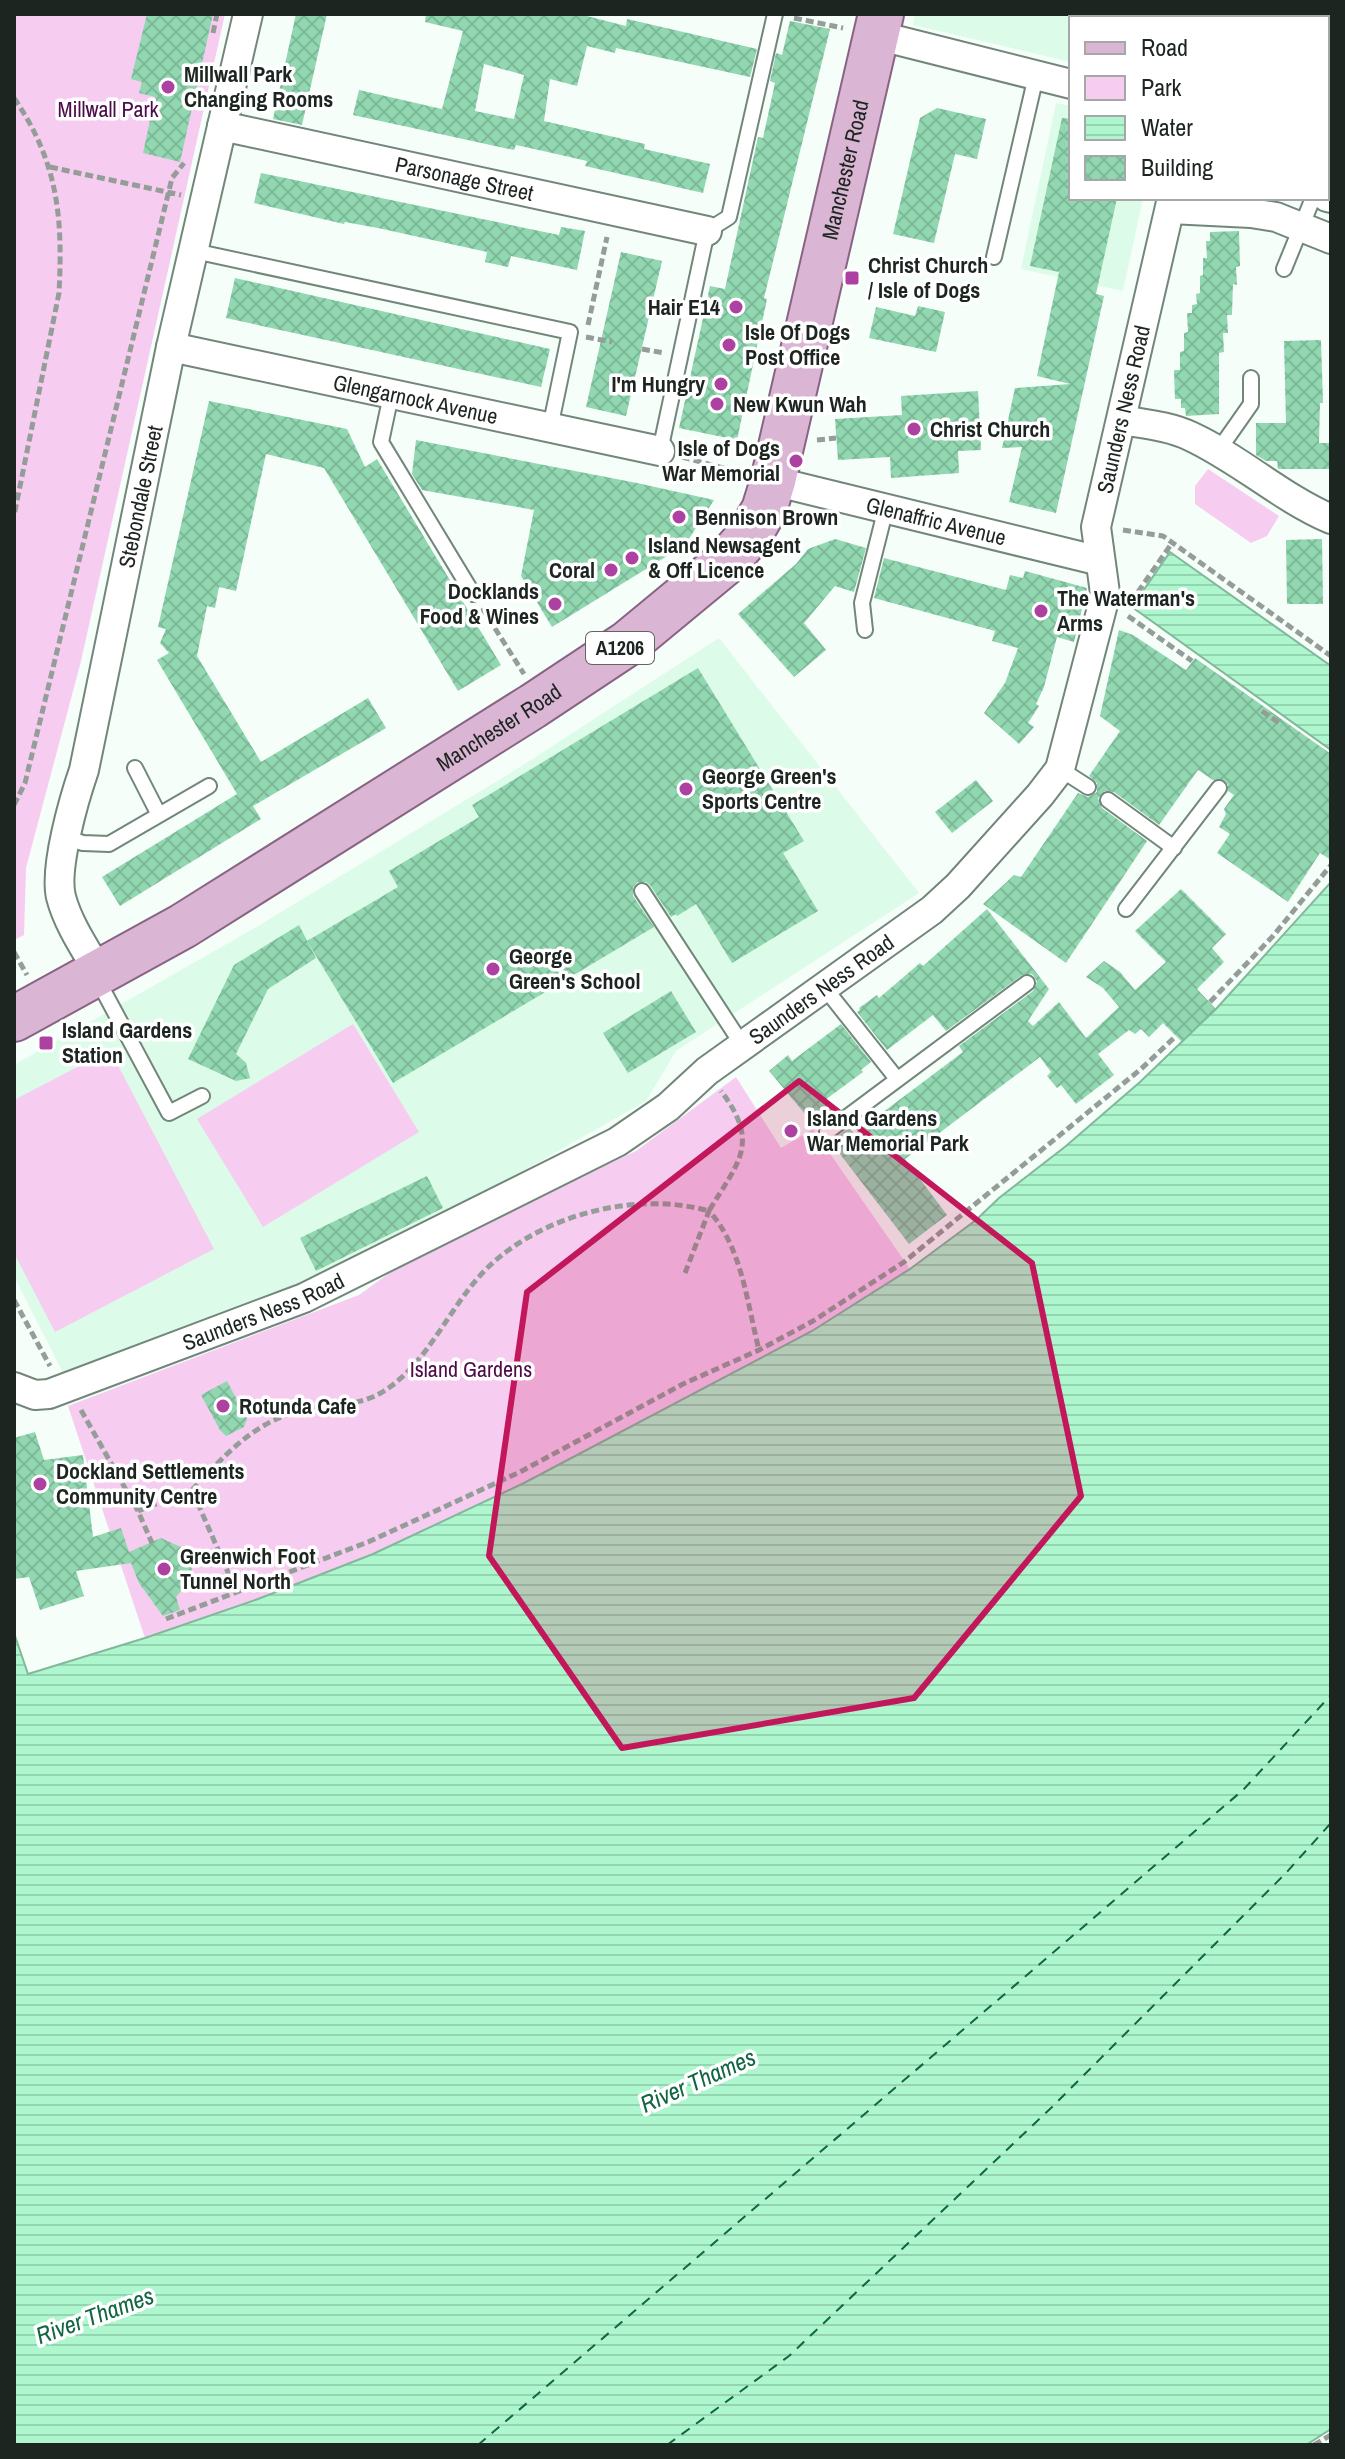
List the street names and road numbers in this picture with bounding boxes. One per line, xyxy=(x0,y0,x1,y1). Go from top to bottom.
street label: Manchester Road xyxy=(814,97,876,243)
street label: Parsonage Street xyxy=(392,149,536,208)
street label: Saunders Ness Road xyxy=(1089,322,1157,496)
street label: Glengarnock Avenue xyxy=(331,367,501,431)
street label: Stebondale Street xyxy=(111,423,170,570)
street label: Glenaffric Avenue xyxy=(863,489,1009,552)
road number: A1206 xyxy=(586,632,654,664)
street label: Manchester Road xyxy=(431,676,567,778)
street label: Saunders Ness Road xyxy=(743,927,900,1051)
street label: Saunders Ness Road xyxy=(178,1265,349,1357)

